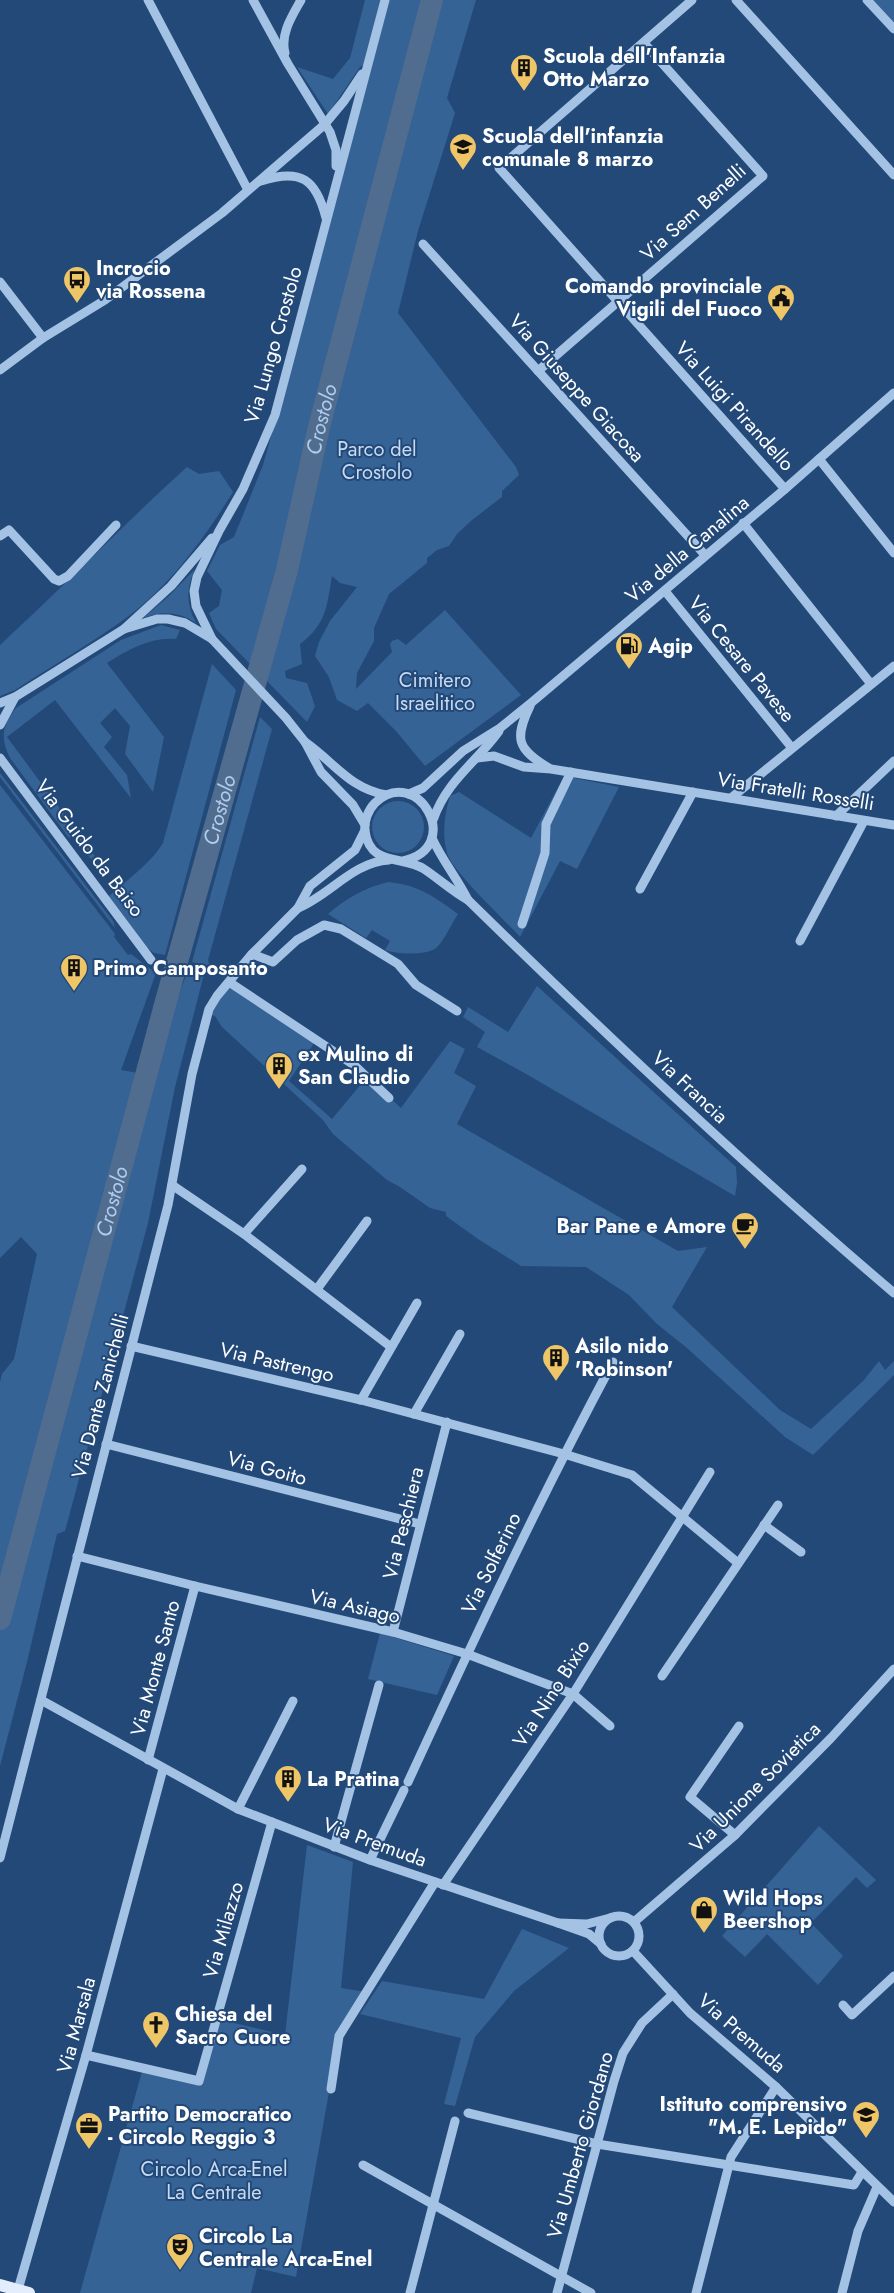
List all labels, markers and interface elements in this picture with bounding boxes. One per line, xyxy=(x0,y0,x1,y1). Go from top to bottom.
place label: Scuola dell'Infanzia Otto Marzo xyxy=(543,42,725,94)
building icon: Scuola dell'Infanzia Otto Marzo xyxy=(509,53,539,92)
place label: Scuola dell'infanzia comunale 8 marzo xyxy=(482,122,664,174)
school or university icon: Scuola dell'infanzia comunale 8 marzo xyxy=(448,132,478,171)
street label: Via Sem Benelli xyxy=(634,157,753,268)
place label: Incrocio via Rossena xyxy=(95,254,206,306)
street label: Via Lungo Crostolo xyxy=(237,263,310,427)
bus stop icon: Incrocio via Rossena xyxy=(62,265,92,304)
place label: Comando provinciale Vigili del Fuoco xyxy=(565,272,762,324)
public building icon: Comando provinciale Vigili del Fuoco xyxy=(766,283,796,322)
street label: Via Giuseppe Giacosa xyxy=(502,308,651,469)
street label: Via Luigi Pirandello xyxy=(668,335,801,478)
water label: Crostolo xyxy=(298,381,345,458)
park label: Parco del Crostolo xyxy=(337,435,417,487)
street label: Via della Canalina xyxy=(619,489,756,610)
street label: Via Cesare Pavese xyxy=(681,590,802,729)
fuel station icon: Agip xyxy=(614,631,644,670)
place label: Agip xyxy=(647,632,693,661)
park label: Cimitero Israelitico xyxy=(395,666,475,718)
street label: Via Fratelli Rosselli xyxy=(715,765,876,818)
water label: Crostolo xyxy=(195,772,244,849)
street label: Via Guido da Baiso xyxy=(28,773,151,923)
building icon: Primo Camposanto xyxy=(59,953,89,992)
place label: Primo Camposanto xyxy=(93,954,268,983)
place label: ex Mulino di San Claudio xyxy=(298,1040,413,1092)
street label: Via Francia xyxy=(645,1044,734,1130)
building icon: ex Mulino di San Claudio xyxy=(264,1051,294,1090)
water label: Crostolo xyxy=(88,1163,136,1240)
cafe icon: Bar Pane e Amore xyxy=(730,1211,760,1250)
place label: Bar Pane e Amore xyxy=(556,1212,726,1241)
street label: Via Dante Zanichelli xyxy=(64,1310,136,1482)
place label: Asilo nido 'Robinson' xyxy=(574,1332,673,1384)
street label: Via Pastrengo xyxy=(217,1335,337,1390)
building icon: Asilo nido 'Robinson' xyxy=(541,1343,571,1382)
street label: Via Goito xyxy=(224,1444,310,1493)
street label: Via Peschiera xyxy=(376,1464,431,1582)
street label: Via Solferino xyxy=(454,1507,529,1619)
street label: Via Asiago xyxy=(307,1582,403,1631)
street label: Via Monte Santo xyxy=(123,1597,188,1739)
street label: Via Nino Bixio xyxy=(506,1634,597,1753)
street label: Via Unione Sovietica xyxy=(683,1715,827,1859)
building icon: La Pratina xyxy=(273,1764,303,1803)
place label: La Pratina xyxy=(307,1765,400,1794)
street label: Via Premuda xyxy=(319,1810,431,1875)
street label: Via Milazzo xyxy=(196,1878,251,1982)
place label: Wild Hops Beershop xyxy=(723,1884,823,1936)
shop icon: Wild Hops Beershop xyxy=(689,1895,719,1934)
street label: Via Marsala xyxy=(50,1974,103,2077)
street label: Via Premuda xyxy=(691,1987,792,2080)
place label: Chiesa del Sacro Cuore xyxy=(175,2000,291,2052)
church icon: Chiesa del Sacro Cuore xyxy=(141,2010,171,2049)
street label: Via Umberto Giordano xyxy=(540,2048,621,2242)
place label: Istituto comprensivo "M. E. Lepido" xyxy=(660,2090,847,2142)
place label: Partito Democratico - Circolo Reggio 3 xyxy=(108,2100,292,2152)
school or university icon: Istituto comprensivo "M. E. Lepido" xyxy=(851,2100,881,2139)
office icon: Partito Democratico - Circolo Reggio 3 xyxy=(74,2111,104,2150)
park label: Circolo Arca-Enel La Centrale xyxy=(141,2155,288,2207)
place label: Circolo La Centrale Arca-Enel xyxy=(199,2222,372,2274)
theatre icon: Circolo La Centrale Arca-Enel xyxy=(165,2232,195,2271)

